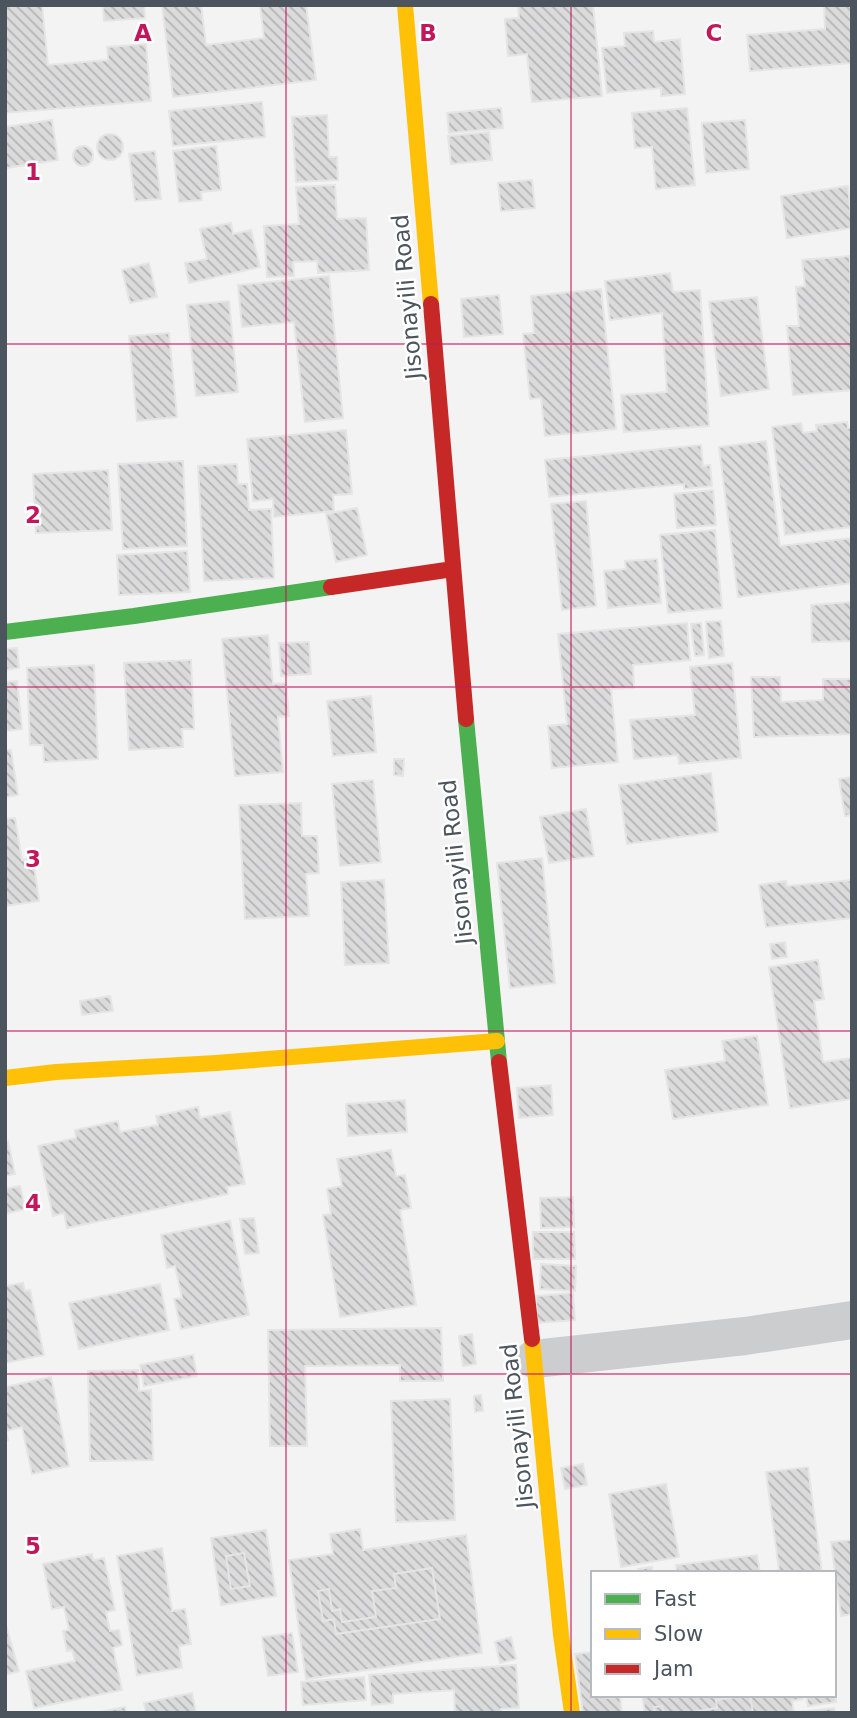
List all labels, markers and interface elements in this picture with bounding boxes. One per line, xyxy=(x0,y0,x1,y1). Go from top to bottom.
text: A xyxy=(134,20,152,46)
text: B xyxy=(419,20,437,46)
text: C xyxy=(706,20,722,46)
text: 1 xyxy=(25,159,41,185)
street label: Jisonayili Road xyxy=(387,213,427,383)
text: 2 xyxy=(25,502,41,528)
street label: Jisonayili Road xyxy=(434,778,478,948)
text: 3 xyxy=(25,846,41,872)
text: 4 xyxy=(25,1190,41,1216)
street label: Jisonayili Road xyxy=(495,1342,539,1512)
text: 5 xyxy=(25,1533,41,1559)
legend xyxy=(591,1571,836,1697)
text: Fast xyxy=(654,1587,696,1611)
text: Slow xyxy=(654,1622,703,1646)
text: Jam xyxy=(652,1657,694,1681)

